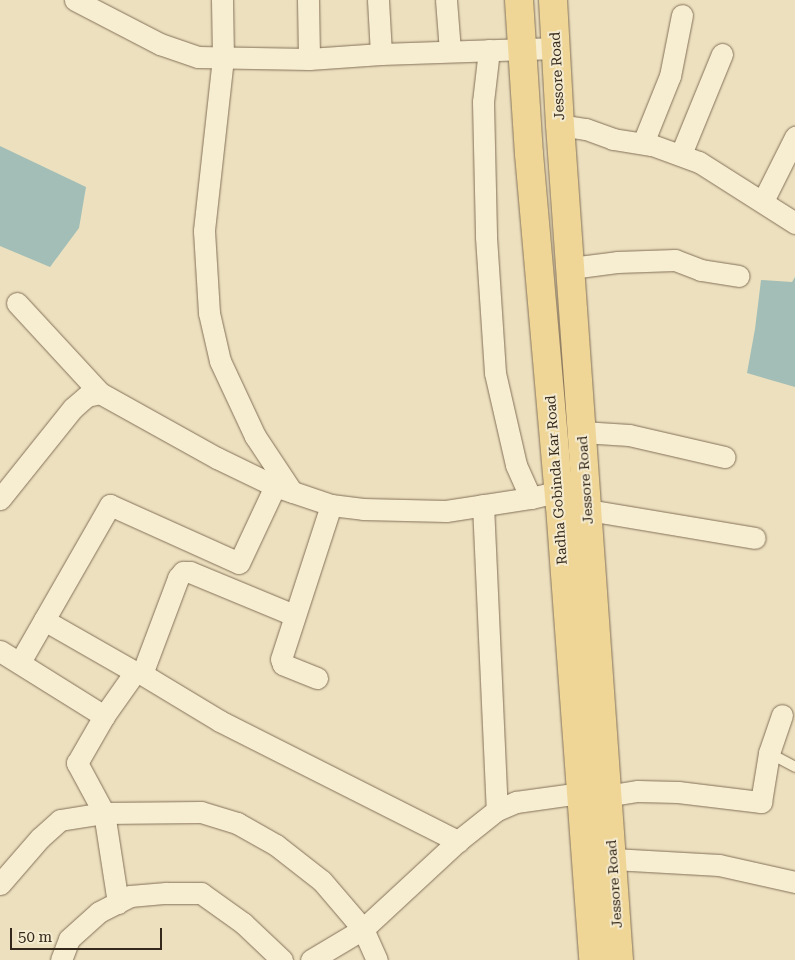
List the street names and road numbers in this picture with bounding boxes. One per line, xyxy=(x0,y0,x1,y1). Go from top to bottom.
street label: Jessore Road xyxy=(546,31,568,121)
street label: Radha Gobinda Kar Road xyxy=(542,395,570,565)
street label: Jessore Road xyxy=(574,435,596,525)
street label: Jessore Road xyxy=(603,839,625,929)

